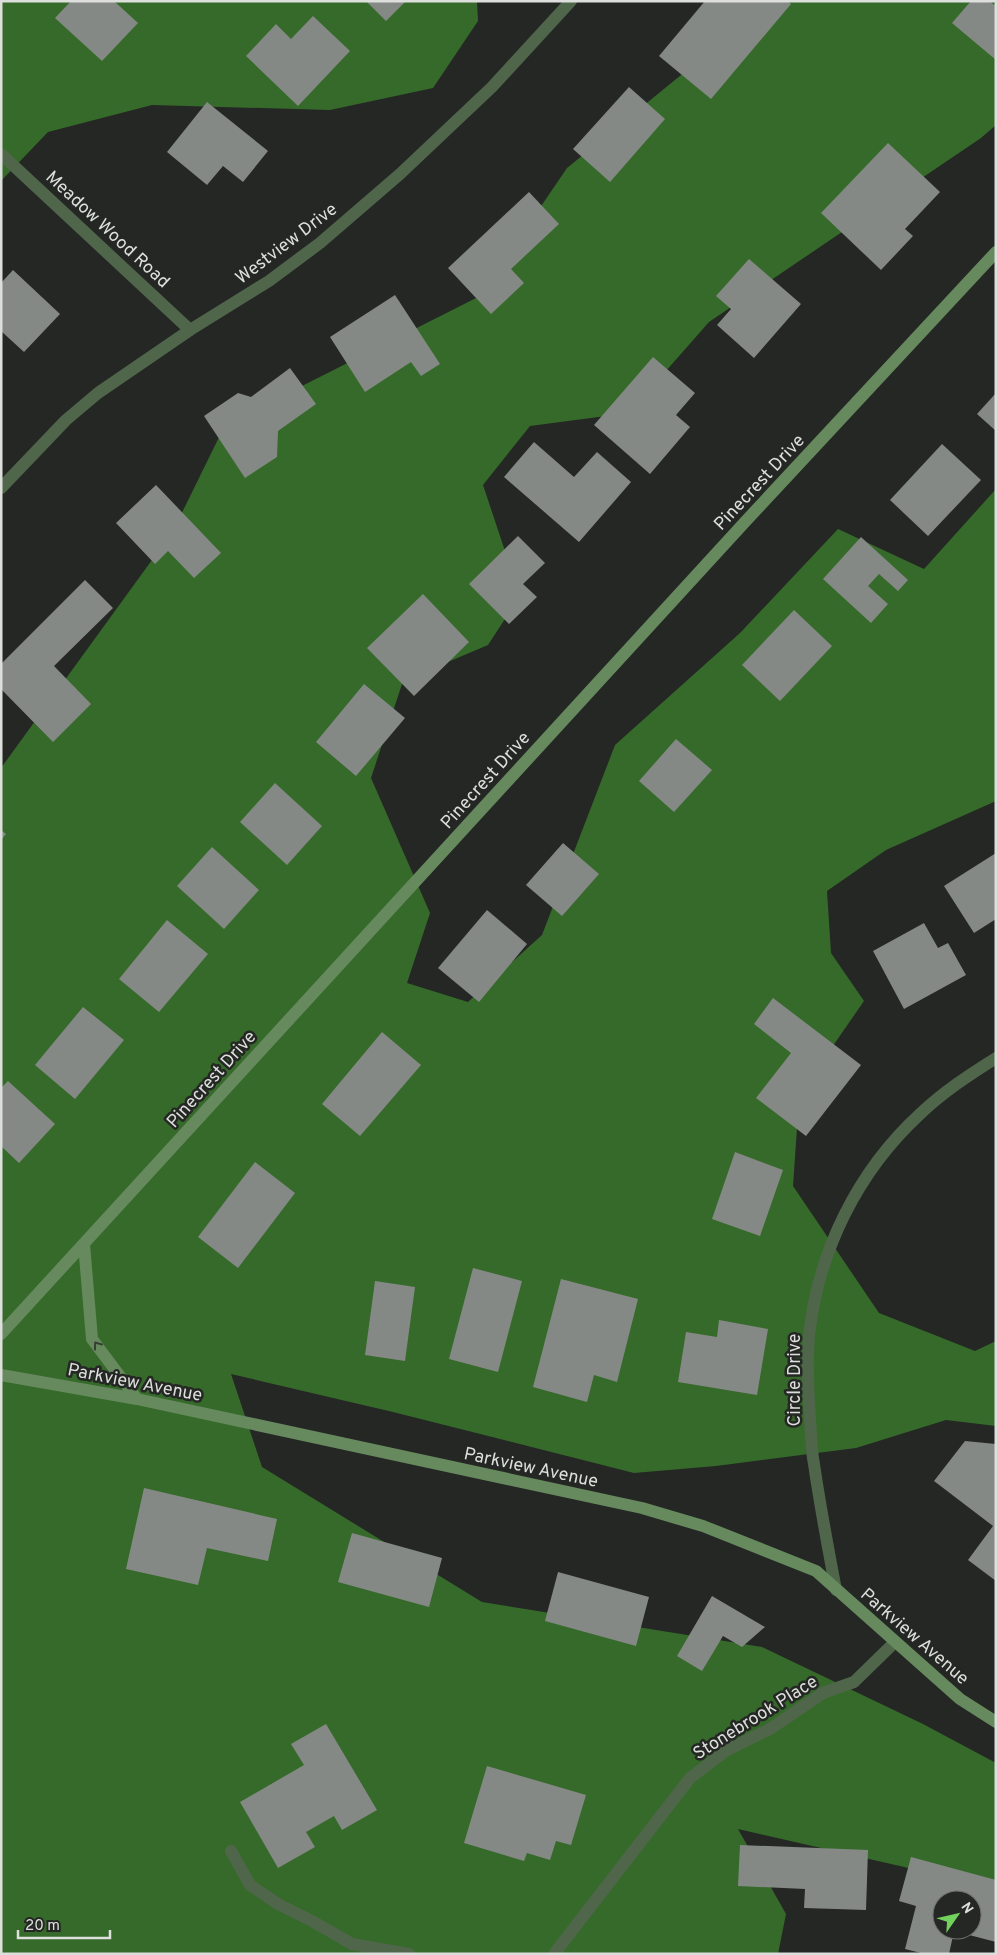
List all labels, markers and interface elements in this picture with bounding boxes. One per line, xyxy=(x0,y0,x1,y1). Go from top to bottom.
street label: Meadow Wood Road xyxy=(40,166,174,294)
street label: Westview Drive xyxy=(231,198,343,290)
street label: Pinecrest Drive xyxy=(710,430,811,536)
street label: Pinecrest Drive xyxy=(436,727,536,835)
street label: Pinecrest Drive xyxy=(162,1026,262,1134)
street label: Circle Drive xyxy=(784,1333,807,1427)
one-way arrow xyxy=(95,1342,103,1351)
street label: Parkview Avenue xyxy=(65,1359,204,1408)
street label: Parkview Avenue xyxy=(461,1443,600,1494)
street label: Parkview Avenue xyxy=(855,1584,973,1691)
street label: Stonebrook Place xyxy=(689,1671,822,1766)
north arrow xyxy=(932,1890,982,1940)
text: N xyxy=(957,1900,976,1917)
scale bar xyxy=(18,1908,110,1940)
text: 20 m xyxy=(25,1917,60,1936)

